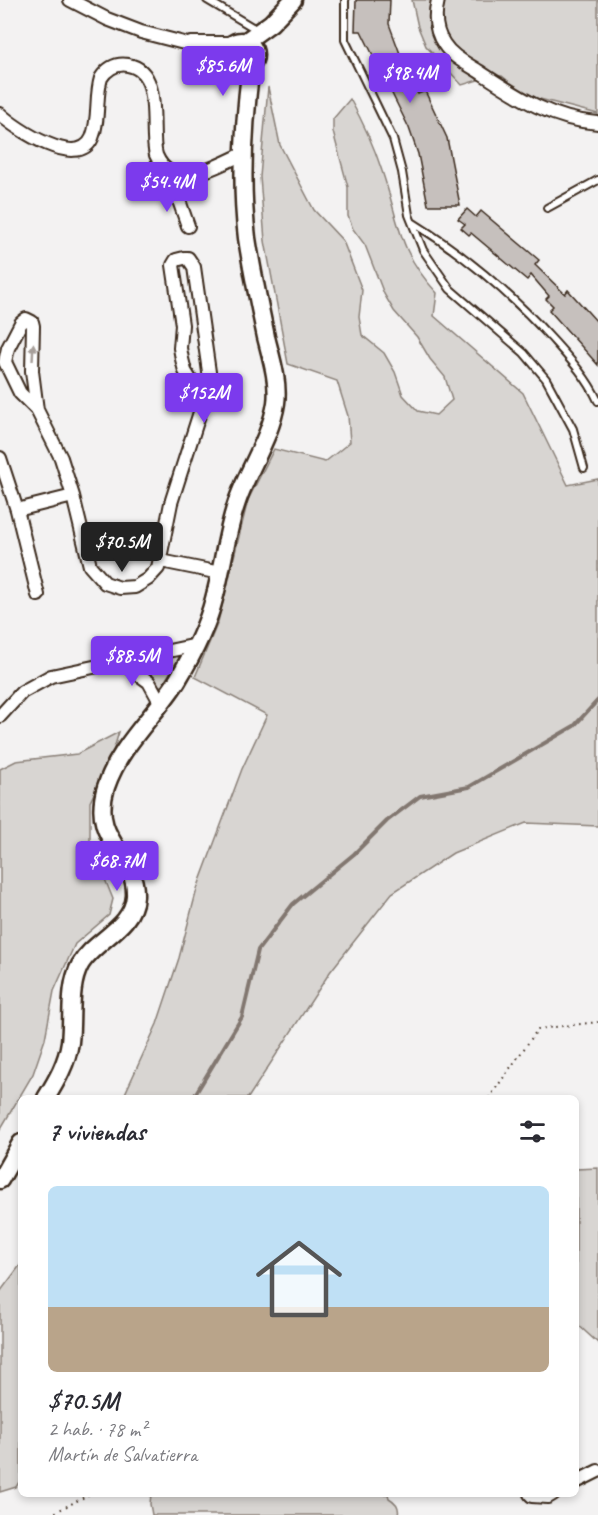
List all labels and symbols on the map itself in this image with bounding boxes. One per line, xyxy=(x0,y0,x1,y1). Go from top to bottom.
pin: $85.6M xyxy=(174,46,272,97)
pin: $98.4M xyxy=(361,53,459,104)
pin: $54.4M xyxy=(118,162,216,213)
one-way arrow xyxy=(29,343,38,362)
pin: $152M xyxy=(162,373,246,424)
pin: $70.5M xyxy=(73,522,171,573)
pin: $88.5M xyxy=(83,636,181,687)
pin: $68.7M xyxy=(68,841,166,892)

